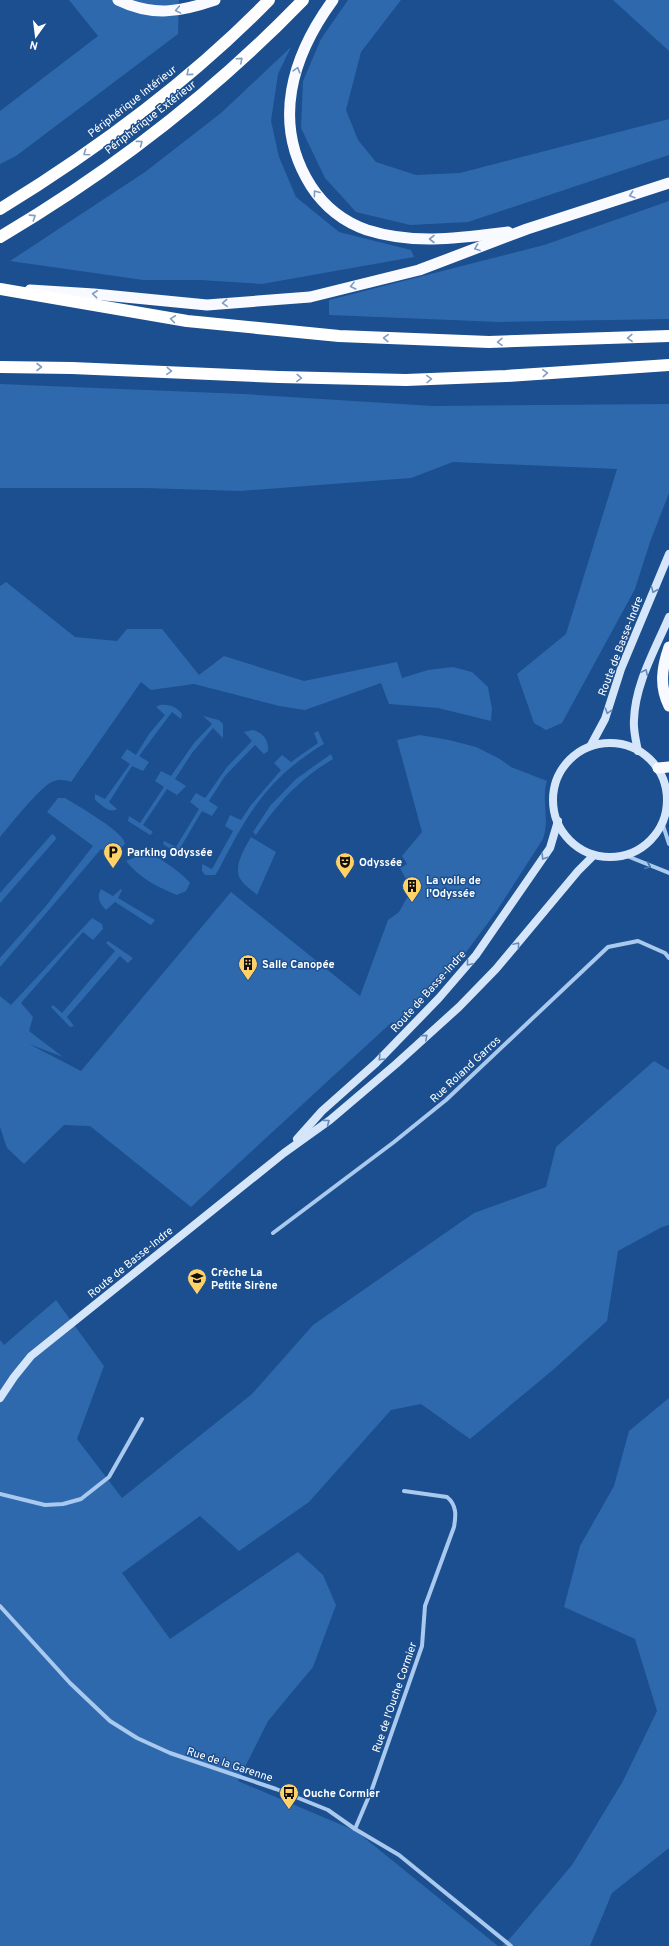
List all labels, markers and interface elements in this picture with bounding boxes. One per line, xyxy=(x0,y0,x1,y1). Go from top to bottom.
one-way arrow xyxy=(174,5,181,14)
north arrow xyxy=(16,16,56,56)
text: N xyxy=(28,37,39,52)
one-way arrow xyxy=(236,58,243,65)
street label: Périphérique Intérieur xyxy=(85,62,180,141)
one-way arrow xyxy=(292,67,301,74)
one-way arrow xyxy=(186,69,193,76)
street label: Périphérique Extérieur xyxy=(102,77,200,158)
one-way arrow xyxy=(136,140,143,147)
one-way arrow xyxy=(83,148,90,156)
one-way arrow xyxy=(314,190,321,197)
one-way arrow xyxy=(629,191,636,199)
one-way arrow xyxy=(29,214,36,221)
one-way arrow xyxy=(429,235,435,243)
one-way arrow xyxy=(474,243,481,251)
one-way arrow xyxy=(350,281,357,290)
one-way arrow xyxy=(92,290,98,299)
one-way arrow xyxy=(222,299,228,308)
one-way arrow xyxy=(170,315,176,324)
one-way arrow xyxy=(627,333,633,342)
one-way arrow xyxy=(383,334,389,342)
one-way arrow xyxy=(497,337,503,346)
one-way arrow xyxy=(36,363,42,371)
one-way arrow xyxy=(166,367,172,375)
one-way arrow xyxy=(542,369,548,378)
one-way arrow xyxy=(296,374,302,382)
one-way arrow xyxy=(426,375,432,384)
one-way arrow xyxy=(650,586,658,593)
street label: Route de Basse-Indre xyxy=(595,594,646,698)
one-way arrow xyxy=(640,669,648,676)
one-way arrow xyxy=(604,708,613,715)
parking icon: Parking Odyssée xyxy=(102,841,124,869)
place label: Parking Odyssée xyxy=(127,846,213,860)
theatre icon: Odyssée xyxy=(334,851,356,879)
one-way arrow xyxy=(541,853,549,860)
place label: Odyssée xyxy=(359,856,402,870)
one-way arrow xyxy=(643,861,651,869)
place label: La voile de l'Odyssée xyxy=(426,874,481,901)
building icon: La voile de l'Odyssée xyxy=(401,875,423,903)
one-way arrow xyxy=(512,942,519,949)
street label: Route de Basse-Indre xyxy=(388,948,469,1036)
building icon: Salle Canopée xyxy=(237,953,259,981)
place label: Salle Canopée xyxy=(262,958,335,972)
one-way arrow xyxy=(466,958,473,965)
street label: Rue Roland Garros xyxy=(427,1033,504,1106)
one-way arrow xyxy=(420,1034,428,1042)
one-way arrow xyxy=(378,1053,386,1061)
one-way arrow xyxy=(322,1119,329,1126)
street label: Route de Basse-Indre xyxy=(85,1224,176,1302)
place label: Crèche La Petite Sirène xyxy=(211,1266,278,1293)
school or university icon: Crèche La Petite Sirène xyxy=(186,1267,208,1295)
street label: Rue de l'Ouche Cormier xyxy=(369,1639,421,1755)
street label: Rue de la Garenne xyxy=(185,1744,275,1786)
bus stop icon: Ouche Cormier xyxy=(278,1782,300,1810)
place label: Ouche Cormier xyxy=(303,1787,380,1801)

